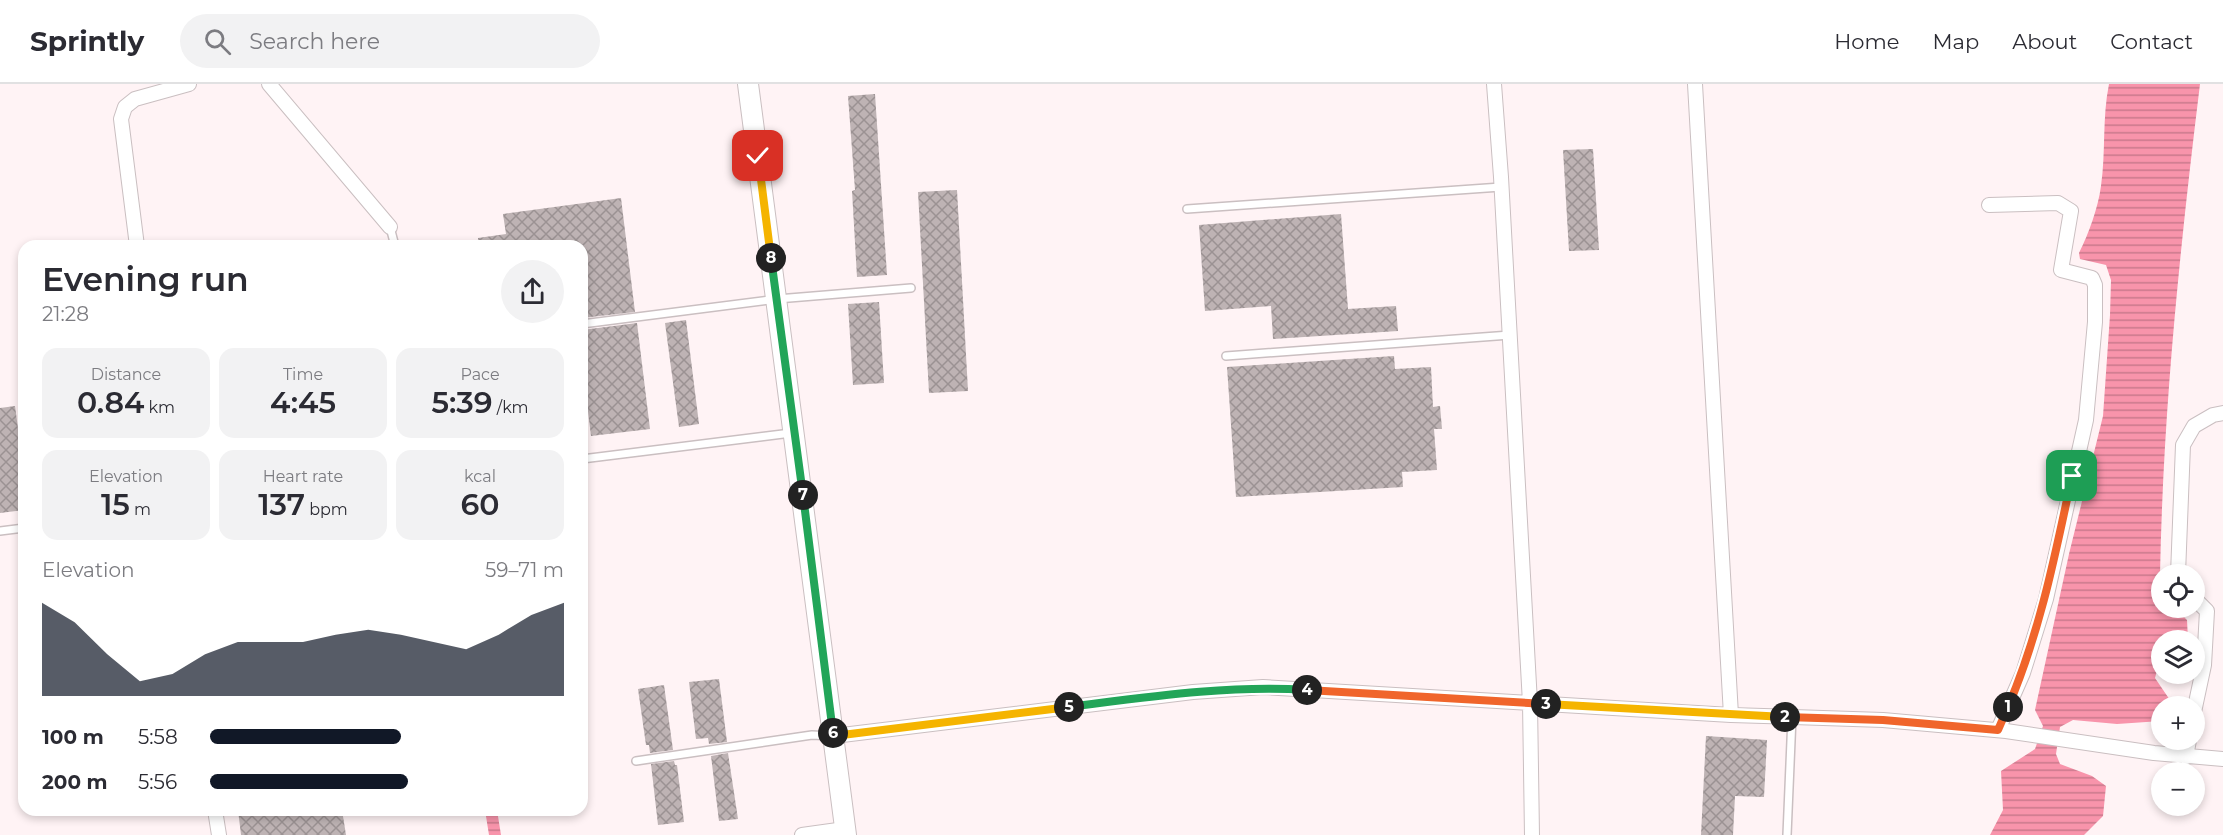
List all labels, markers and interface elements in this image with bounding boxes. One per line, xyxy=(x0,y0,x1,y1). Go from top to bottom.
search box xyxy=(180,14,600,68)
text: Sprintly xyxy=(30,24,144,58)
icon: search xyxy=(201,25,234,58)
text: Search here xyxy=(249,28,380,55)
text: Home xyxy=(1834,29,1899,54)
text: Map xyxy=(1932,29,1979,54)
text: About xyxy=(2012,29,2077,54)
text: Contact xyxy=(2110,29,2193,54)
pin xyxy=(732,130,783,181)
icon: check xyxy=(741,139,774,172)
pin: 8 xyxy=(756,243,786,273)
text: 8 xyxy=(766,248,776,267)
text: Evening run xyxy=(42,259,249,299)
button: share xyxy=(501,260,564,323)
text: 21:28 xyxy=(42,302,89,326)
text: Distance xyxy=(91,365,161,384)
text: Time xyxy=(283,365,323,384)
text: Pace xyxy=(460,365,500,384)
text: 0.84 xyxy=(77,384,144,421)
text: 4:45 xyxy=(270,384,336,421)
text: 5:39 xyxy=(431,384,493,421)
text: km xyxy=(144,398,175,417)
text: /km xyxy=(493,398,529,417)
pin xyxy=(2046,450,2097,501)
icon: arrive xyxy=(2055,459,2088,492)
text: Elevation xyxy=(89,467,163,486)
text: Heart rate xyxy=(263,467,343,486)
text: kcal xyxy=(464,467,496,486)
pin: 7 xyxy=(788,480,818,510)
text: 7 xyxy=(798,485,808,504)
text: 15 xyxy=(101,486,130,523)
text: 137 xyxy=(258,486,305,523)
text: 60 xyxy=(461,486,500,523)
text: m xyxy=(130,500,151,519)
text: bpm xyxy=(305,500,348,519)
text: Elevation xyxy=(42,558,134,582)
text: 59–71 m xyxy=(485,558,564,582)
map controls xyxy=(2151,564,2205,816)
button: locate xyxy=(2151,564,2205,618)
button: layers xyxy=(2151,630,2205,684)
pin: 4 xyxy=(1292,675,1322,705)
text: 4 xyxy=(1301,680,1313,699)
pin: 3 xyxy=(1531,689,1561,719)
pin: 5 xyxy=(1054,692,1084,722)
pin: 1 xyxy=(1993,692,2023,722)
text: 3 xyxy=(1541,694,1551,713)
button: + xyxy=(2151,696,2205,750)
text: 5 xyxy=(1064,697,1074,716)
text: 1 xyxy=(2005,697,2011,716)
pin: 2 xyxy=(1770,702,1800,732)
text: 2 xyxy=(1780,707,1790,726)
pin: 6 xyxy=(818,718,848,748)
text: 6 xyxy=(828,723,838,742)
text: 100 m xyxy=(42,725,104,749)
text: 5:58 xyxy=(138,725,178,749)
button: − xyxy=(2151,762,2205,816)
text: 200 m xyxy=(42,770,108,794)
text: 5:56 xyxy=(138,770,177,794)

